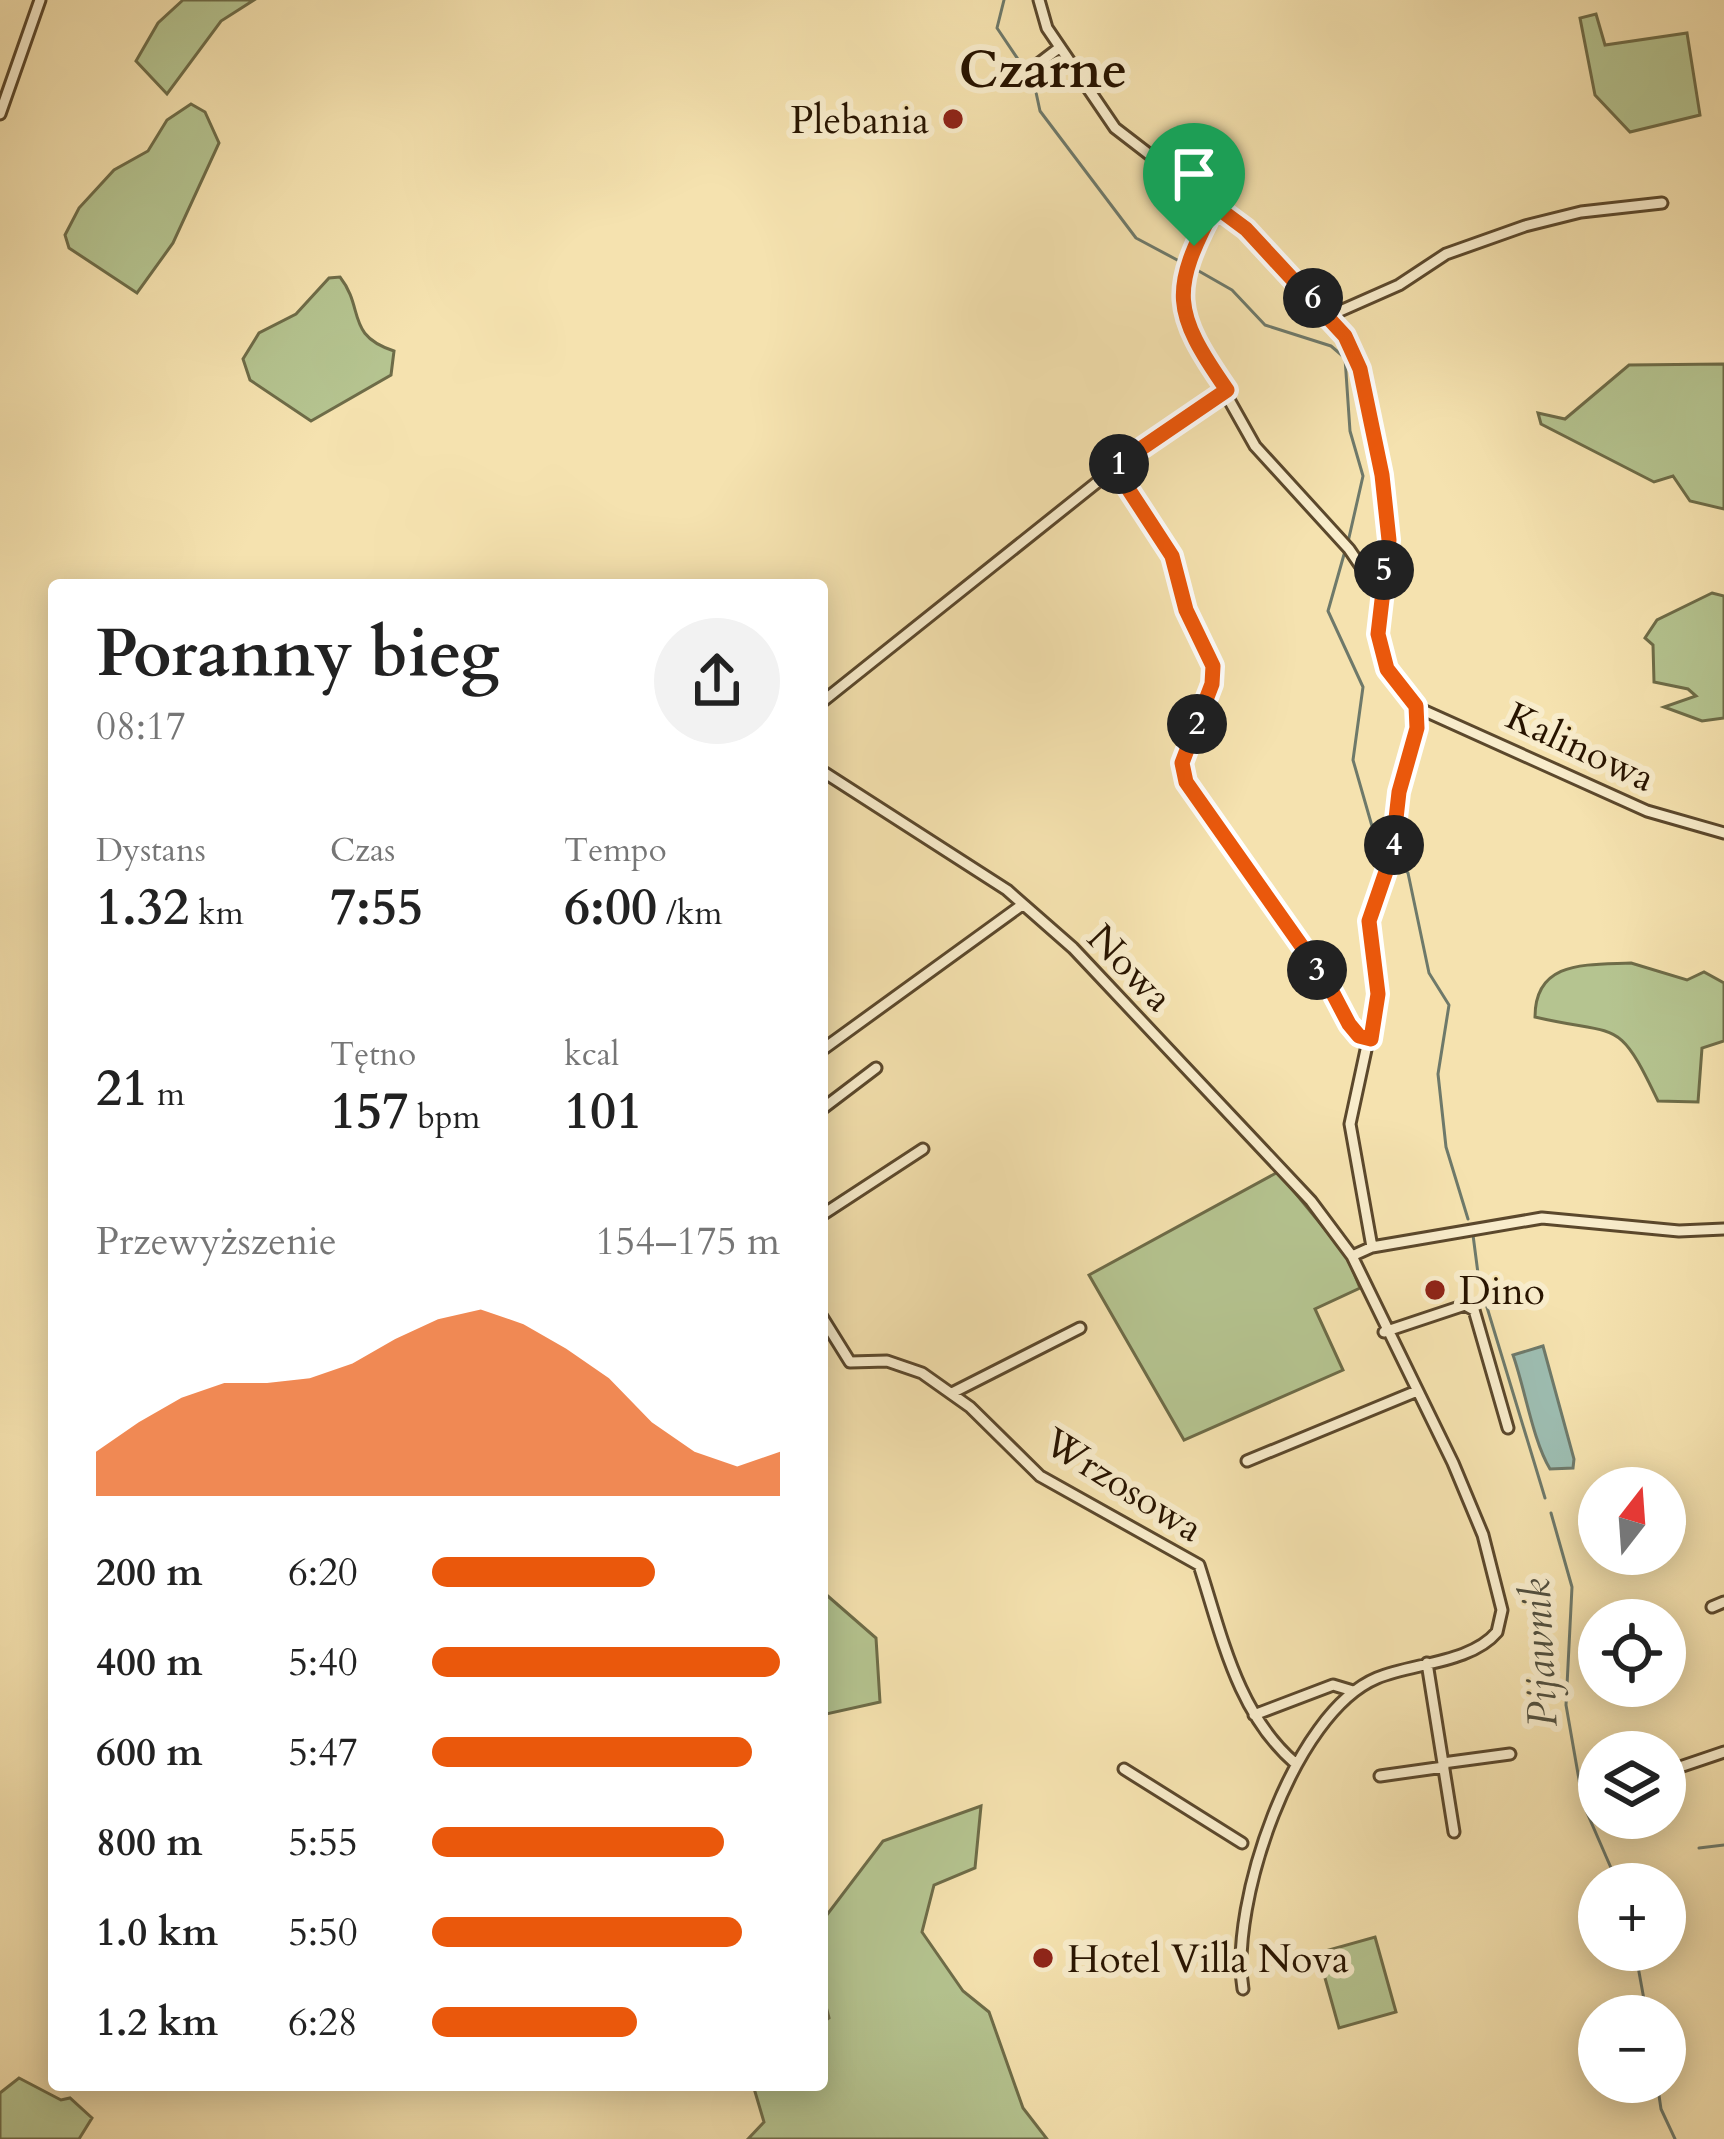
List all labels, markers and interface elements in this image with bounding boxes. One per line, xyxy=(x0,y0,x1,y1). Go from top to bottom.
district label: Czarne xyxy=(959,36,1127,106)
place label: Plebania xyxy=(791,94,929,147)
marker: Plebania xyxy=(940,106,966,132)
pin xyxy=(1143,123,1245,246)
icon: arrive xyxy=(1161,141,1227,207)
pin: 6 xyxy=(1283,268,1343,328)
text: 6 xyxy=(1305,275,1321,320)
pin: 1 xyxy=(1089,434,1149,494)
text: 1 xyxy=(1111,441,1127,486)
pin: 5 xyxy=(1354,540,1414,600)
text: 5 xyxy=(1376,547,1392,592)
text: Poranny bieg xyxy=(96,610,499,699)
button: share xyxy=(654,618,780,744)
street label: Kalinowa xyxy=(1498,690,1663,805)
pin: 2 xyxy=(1167,694,1227,754)
text: 08:17 xyxy=(96,700,186,753)
text: 2 xyxy=(1189,701,1205,746)
pin: 4 xyxy=(1364,815,1424,875)
text: 4 xyxy=(1386,822,1402,867)
text: Dystans xyxy=(96,828,206,873)
text: Czas xyxy=(330,828,395,873)
text: Tempo xyxy=(564,828,667,873)
text: 1.32 xyxy=(96,873,189,943)
text: 7:55 xyxy=(330,873,423,943)
text: 6:00 xyxy=(564,873,657,943)
text: km xyxy=(189,891,244,936)
text: /km xyxy=(657,891,722,936)
street label: Nowa xyxy=(1075,913,1185,1023)
pin: 3 xyxy=(1287,940,1347,1000)
text: 3 xyxy=(1309,947,1325,992)
text: Tętno xyxy=(330,1032,416,1077)
text: kcal xyxy=(564,1032,619,1077)
text: 21 xyxy=(96,1054,148,1124)
text: m xyxy=(148,1072,185,1117)
text: 157 xyxy=(330,1077,408,1147)
text: 101 xyxy=(564,1077,642,1147)
text: bpm xyxy=(408,1095,480,1140)
text: Przewyższenie xyxy=(96,1215,337,1268)
text: 154–175 m xyxy=(595,1215,780,1268)
place label: Dino xyxy=(1459,1265,1545,1318)
marker: Dino xyxy=(1422,1277,1448,1303)
street label: Wrzosowa xyxy=(1033,1415,1213,1555)
north arrow xyxy=(1578,1467,1686,1575)
map controls xyxy=(1578,1467,1686,2103)
text: 200 m xyxy=(96,1546,202,1599)
text: 6:20 xyxy=(288,1546,358,1599)
water label: Pijawnik xyxy=(1507,1577,1572,1729)
button: locate xyxy=(1578,1599,1686,1707)
text: 400 m xyxy=(96,1636,202,1689)
text: 5:40 xyxy=(288,1636,358,1689)
text: 600 m xyxy=(96,1726,202,1779)
text: 5:47 xyxy=(288,1726,358,1779)
button: layers xyxy=(1578,1731,1686,1839)
text: 800 m xyxy=(96,1816,202,1869)
text: 5:55 xyxy=(288,1816,358,1869)
button: + xyxy=(1578,1863,1686,1971)
text: 1.0 km xyxy=(96,1906,218,1959)
text: 5:50 xyxy=(288,1906,358,1959)
place label: Hotel Villa Nova xyxy=(1067,1933,1349,1986)
marker: Hotel Villa Nova xyxy=(1030,1945,1056,1971)
button: − xyxy=(1578,1995,1686,2103)
text: 1.2 km xyxy=(96,1996,218,2049)
text: 6:28 xyxy=(288,1996,358,2049)

